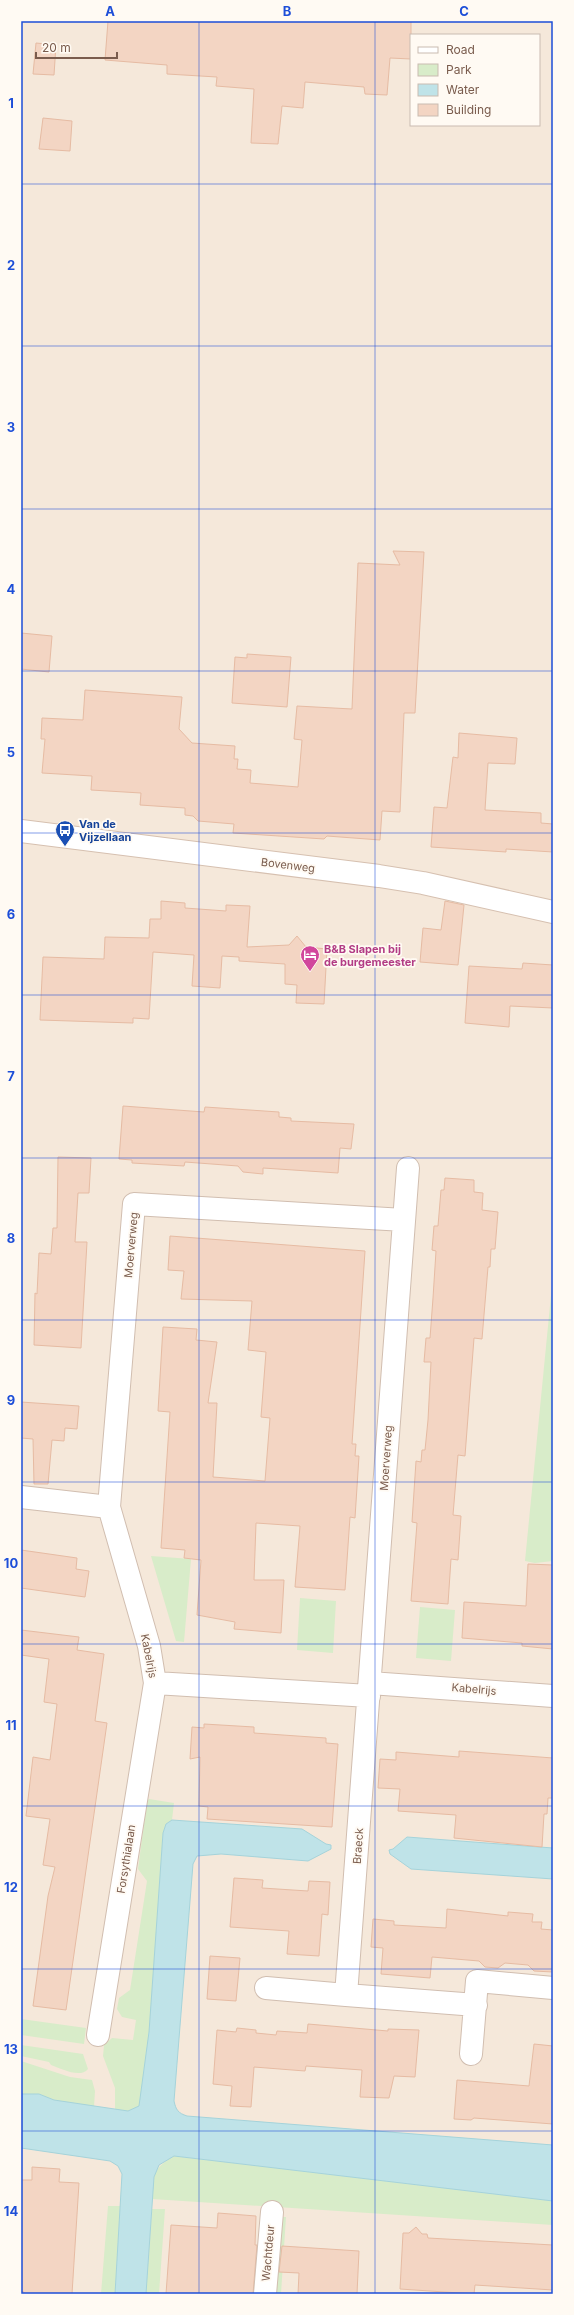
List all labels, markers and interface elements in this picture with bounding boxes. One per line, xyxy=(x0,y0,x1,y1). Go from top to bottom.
text: A xyxy=(105,3,115,19)
text: B xyxy=(283,3,292,19)
text: C xyxy=(459,3,469,19)
scale bar xyxy=(36,34,117,60)
legend xyxy=(410,34,540,126)
text: 20 m xyxy=(42,40,71,55)
text: Road xyxy=(446,42,475,57)
text: Park xyxy=(446,62,472,77)
text: Water xyxy=(446,82,480,97)
text: 1 xyxy=(8,95,14,111)
text: Building xyxy=(446,102,491,117)
text: 2 xyxy=(7,257,15,273)
text: 3 xyxy=(7,419,15,435)
text: 4 xyxy=(7,581,16,597)
text: 5 xyxy=(7,744,15,760)
place label: Van de Vijzellaan xyxy=(79,817,132,844)
bus stop icon: Van de Vijzellaan xyxy=(54,819,76,847)
street label: Bovenweg xyxy=(260,855,316,875)
text: 6 xyxy=(7,906,15,922)
place label: B&B Slapen bij de burgemeester xyxy=(324,942,416,969)
hotel icon: B&B Slapen bij de burgemeester xyxy=(299,944,321,972)
text: 7 xyxy=(7,1068,15,1084)
street label: Moerverweg xyxy=(121,1212,141,1278)
text: 8 xyxy=(7,1230,15,1246)
text: 9 xyxy=(7,1392,15,1408)
street label: Moerverweg xyxy=(377,1425,395,1491)
text: 10 xyxy=(4,1555,18,1571)
street label: Kabelrijs xyxy=(138,1633,160,1680)
street label: Kabelrijs xyxy=(451,1680,497,1698)
text: 11 xyxy=(5,1717,17,1733)
street label: Forsythialaan xyxy=(114,1824,138,1894)
street label: Braeck xyxy=(350,1827,366,1865)
text: 12 xyxy=(4,1879,18,1895)
text: 13 xyxy=(4,2041,18,2057)
text: 14 xyxy=(4,2203,18,2219)
street label: Wachtdeur xyxy=(259,2224,277,2282)

